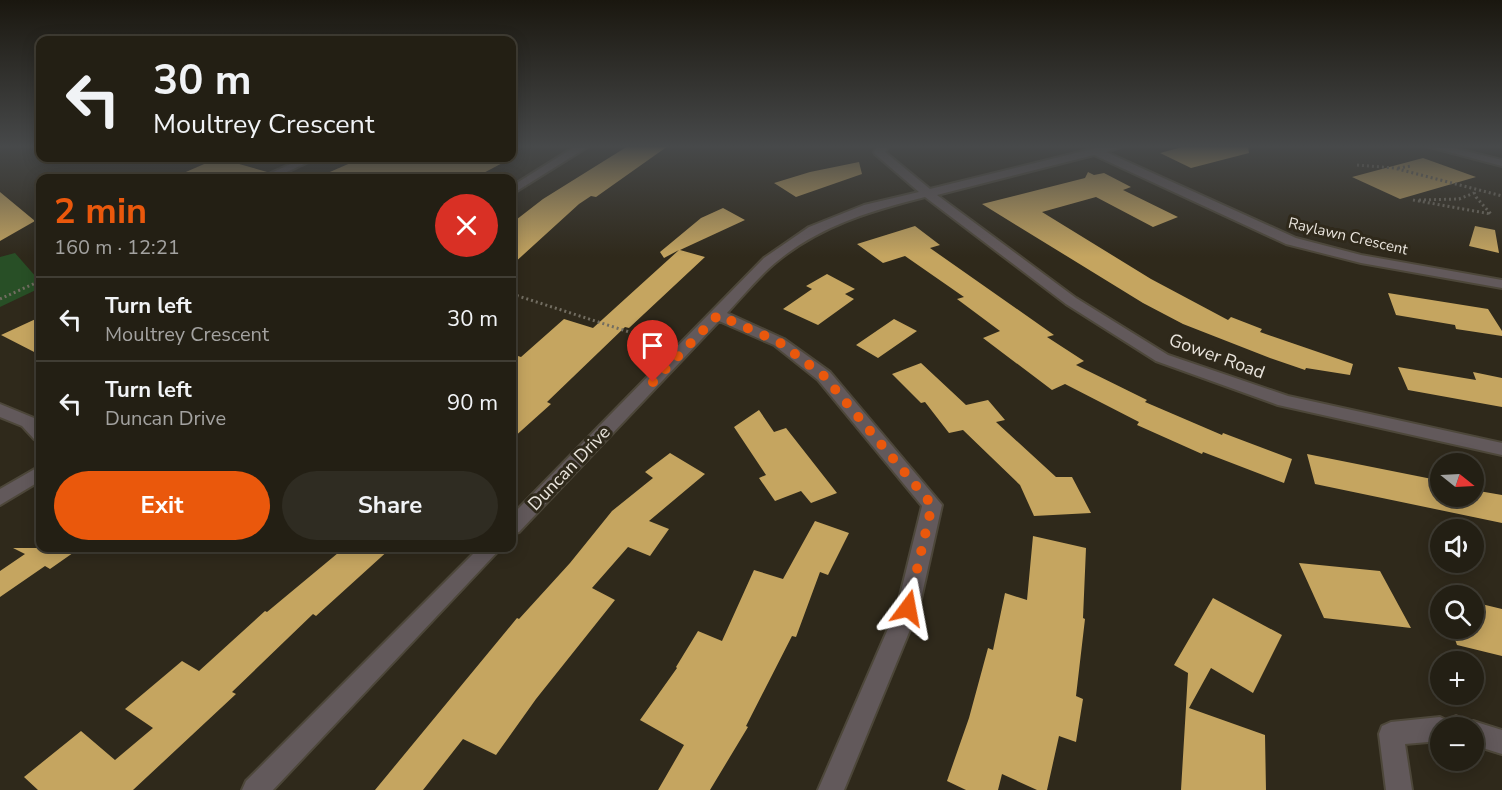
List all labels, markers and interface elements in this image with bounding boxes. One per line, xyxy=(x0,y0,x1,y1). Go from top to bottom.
text: 30 m xyxy=(153,52,252,109)
icon: left xyxy=(54,60,132,138)
text: Moultrey Crescent xyxy=(153,106,374,143)
text: 2 min xyxy=(54,187,147,236)
button: close xyxy=(435,194,498,257)
street label: Raylawn Crescent xyxy=(1286,213,1410,260)
text: 160 m · 12:21 xyxy=(54,234,180,261)
text: Turn left xyxy=(105,291,192,321)
icon: left xyxy=(54,303,87,336)
text: 30 m xyxy=(447,304,498,334)
pin xyxy=(627,320,678,382)
text: Moultrey Crescent xyxy=(105,321,269,348)
street label: Gower Road xyxy=(1166,328,1268,384)
icon: arrive xyxy=(636,329,669,362)
text: Turn left xyxy=(105,375,192,405)
icon: left xyxy=(54,387,87,420)
text: 90 m xyxy=(447,388,498,418)
text: Duncan Drive xyxy=(105,405,226,432)
street label: Duncan Drive xyxy=(522,420,616,516)
north arrow xyxy=(1430,453,1484,507)
map controls xyxy=(1430,453,1484,771)
button: Exit xyxy=(54,471,270,540)
button: Share xyxy=(282,471,498,540)
button: sound xyxy=(1430,519,1484,573)
position arrow xyxy=(876,576,940,640)
button: search xyxy=(1430,585,1484,639)
button: + xyxy=(1430,651,1484,705)
button: − xyxy=(1430,717,1484,771)

